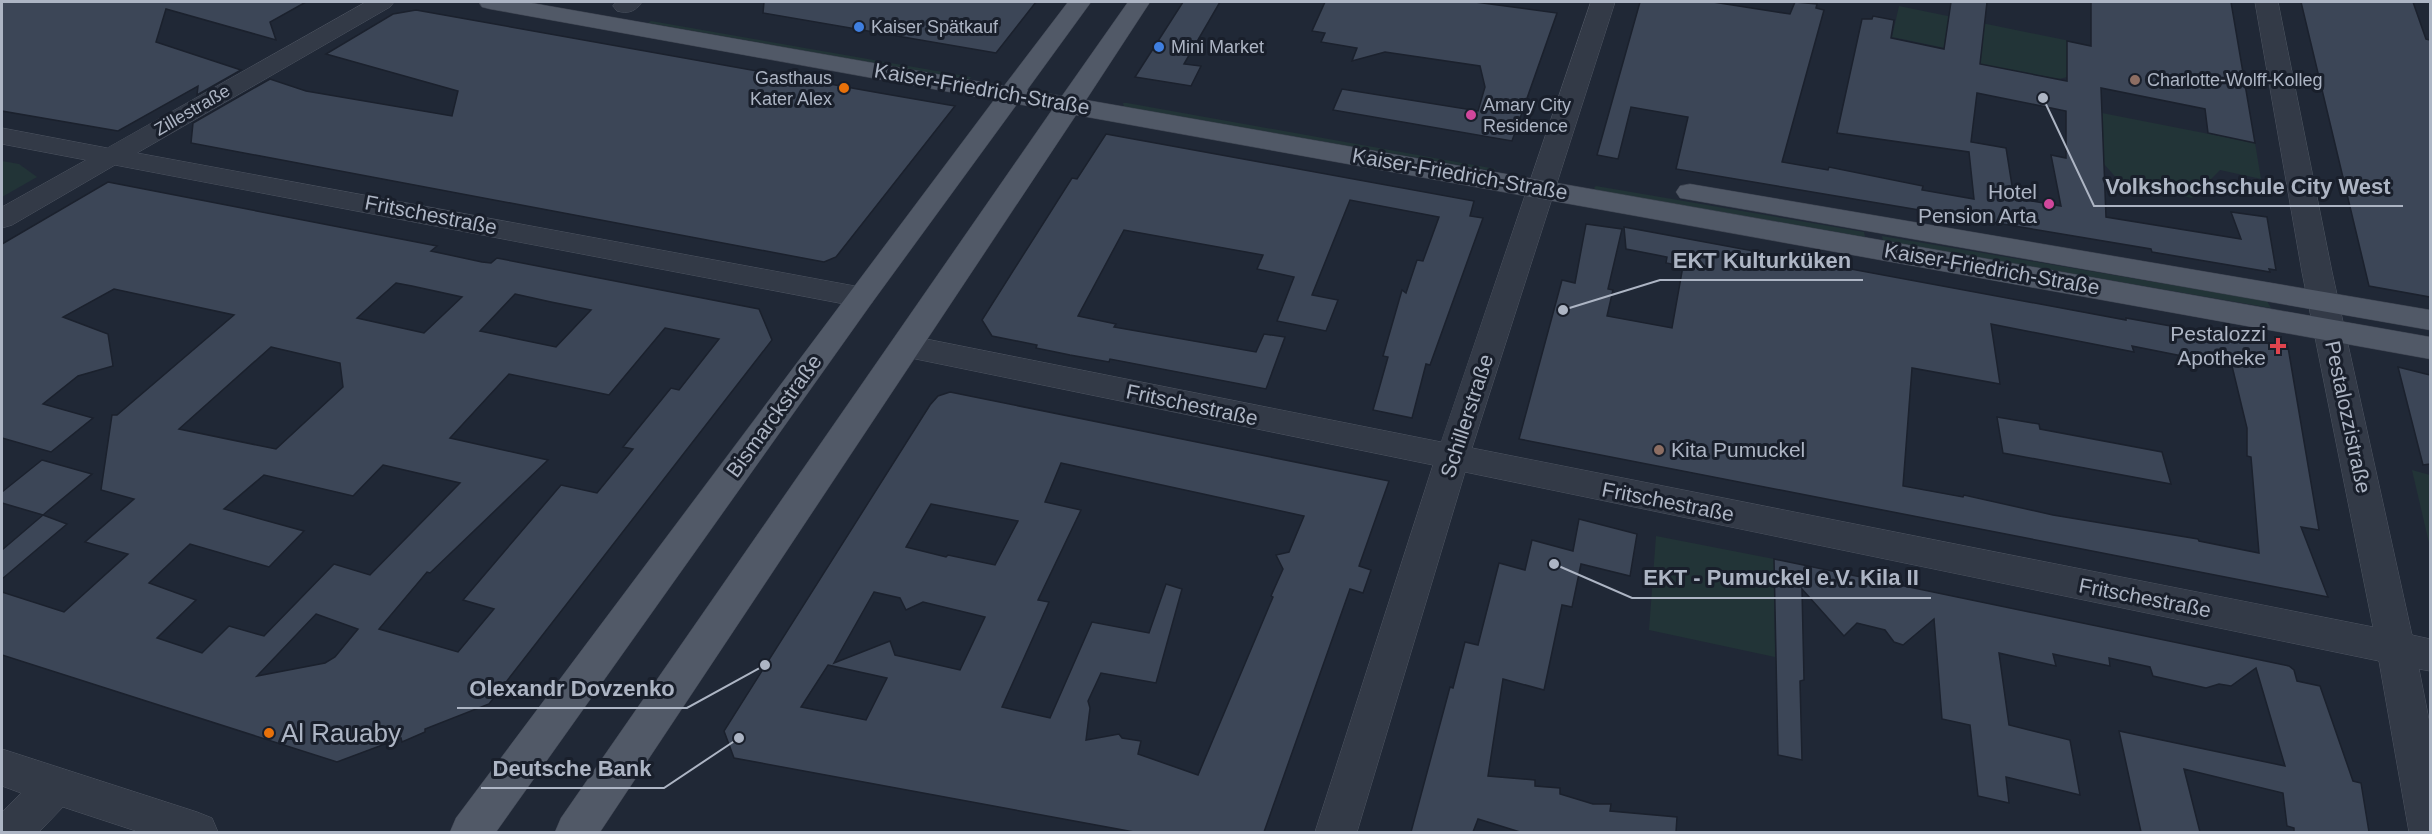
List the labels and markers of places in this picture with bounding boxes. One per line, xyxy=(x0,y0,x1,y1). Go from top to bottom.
place label: Kaiser Spätkauf xyxy=(871,17,999,37)
marker: Kaiser Spätkauf xyxy=(852,20,866,34)
place label: Mini Market xyxy=(1171,37,1264,57)
marker: Mini Market xyxy=(1152,40,1166,54)
place label: Gasthaus Kater Alex xyxy=(750,68,832,109)
place label: Charlotte-Wolff-Kolleg xyxy=(2147,70,2322,90)
marker: Charlotte-Wolff-Kolleg xyxy=(2128,73,2142,87)
marker: Gasthaus Kater Alex xyxy=(837,81,851,95)
place label: Amary City Residence xyxy=(1483,95,1571,136)
marker: Amary City Residence xyxy=(1464,108,1478,122)
callout: Volkshochschule City West xyxy=(2094,166,2403,206)
place label: Hotel Pension Arta xyxy=(1918,180,2037,227)
marker: Hotel Pension Arta xyxy=(2042,197,2056,211)
callout: EKT Kulturküken xyxy=(1660,240,1863,280)
place label: Pestalozzi Apotheke xyxy=(2170,322,2266,369)
marker: Pestalozzi Apotheke xyxy=(2271,339,2285,353)
place label: Kita Pumuckel xyxy=(1671,438,1805,461)
marker: Kita Pumuckel xyxy=(1652,443,1666,457)
callout: EKT - Pumuckel e.V. Kila II xyxy=(1632,558,1931,598)
callout: Olexandr Dovzenko xyxy=(457,668,687,708)
place label: Al Rauaby xyxy=(281,718,401,748)
marker: Al Rauaby xyxy=(262,726,276,740)
callout: Deutsche Bank xyxy=(481,748,664,788)

